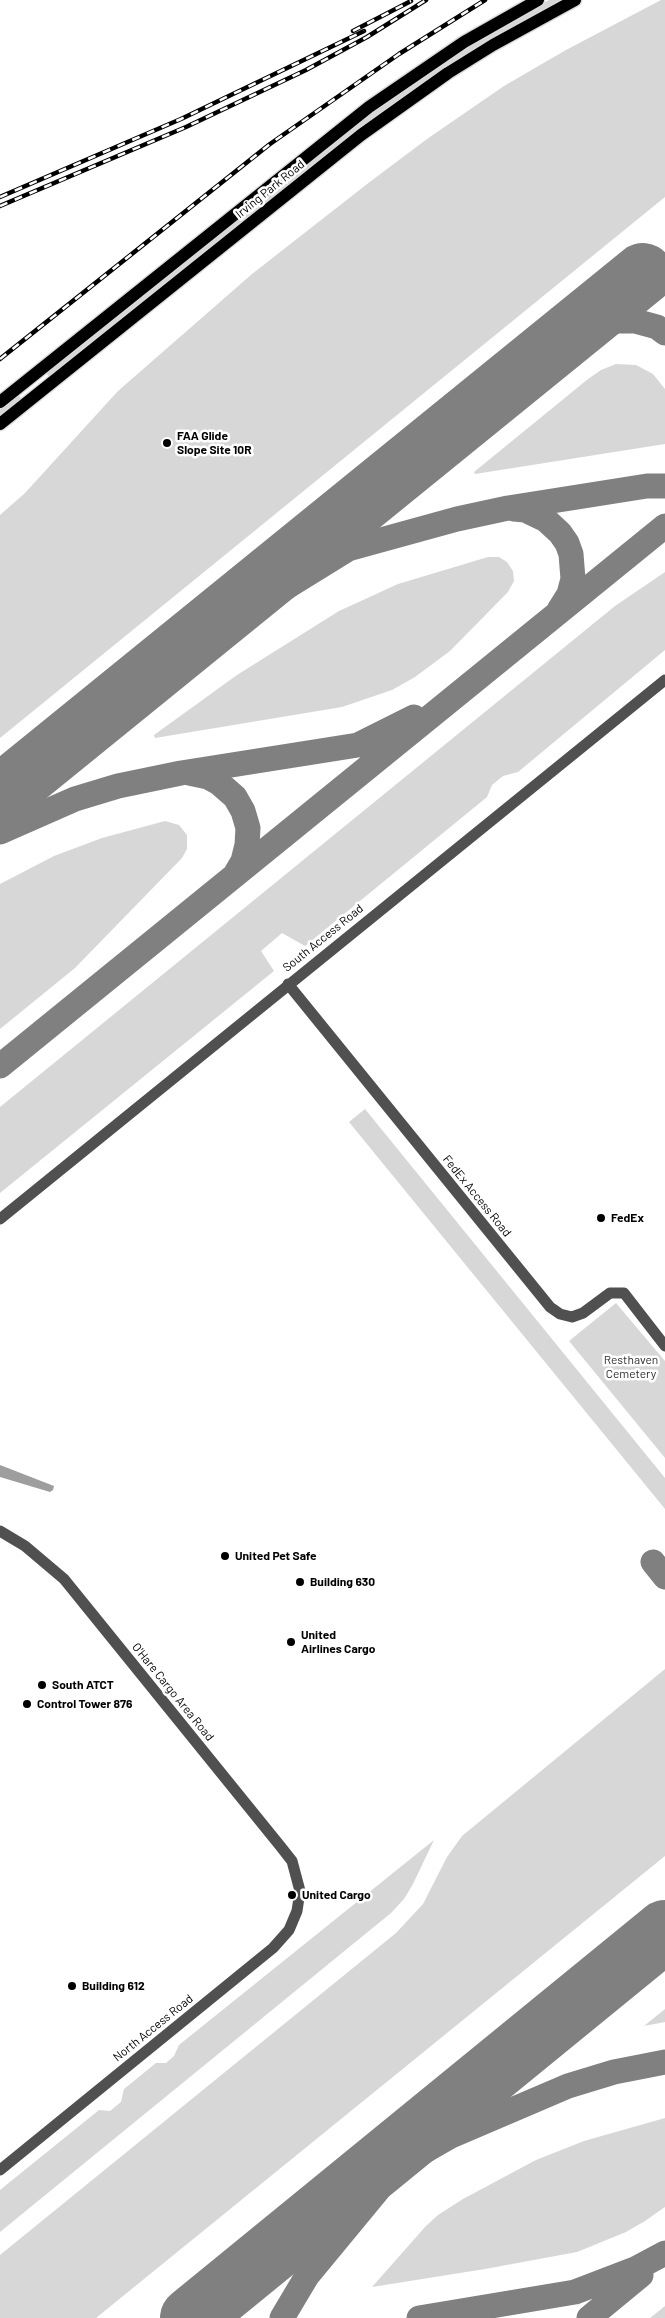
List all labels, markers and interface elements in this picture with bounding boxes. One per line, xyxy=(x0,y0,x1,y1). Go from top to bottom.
street label: Irving Park Road xyxy=(233,157,307,221)
place label: FAA Glide Slope Site 10R xyxy=(177,429,252,457)
marker: FAA Glide Slope Site 10R xyxy=(161,437,173,449)
street label: South Access Road xyxy=(280,901,366,975)
street label: FedEx Access Road xyxy=(440,1152,514,1240)
place label: FedEx xyxy=(611,1211,644,1225)
marker: FedEx xyxy=(595,1212,607,1224)
park label: Resthaven Cemetery xyxy=(604,1353,658,1381)
place label: United Pet Safe xyxy=(235,1549,317,1563)
marker: United Pet Safe xyxy=(219,1550,231,1562)
place label: Building 630 xyxy=(310,1575,375,1589)
marker: Building 630 xyxy=(294,1576,306,1588)
place label: United Airlines Cargo xyxy=(301,1628,375,1656)
marker: United Airlines Cargo xyxy=(285,1636,297,1648)
street label: O'Hare Cargo Area Road xyxy=(129,1640,217,1744)
place label: South ATCT xyxy=(52,1678,114,1692)
marker: South ATCT xyxy=(36,1679,48,1691)
place label: Control Tower 876 xyxy=(37,1697,132,1711)
marker: Control Tower 876 xyxy=(21,1698,33,1710)
place label: United Cargo xyxy=(302,1888,371,1902)
marker: United Cargo xyxy=(286,1889,298,1901)
place label: Building 612 xyxy=(82,1979,145,1993)
marker: Building 612 xyxy=(66,1980,78,1992)
street label: North Access Road xyxy=(110,1991,196,2065)

